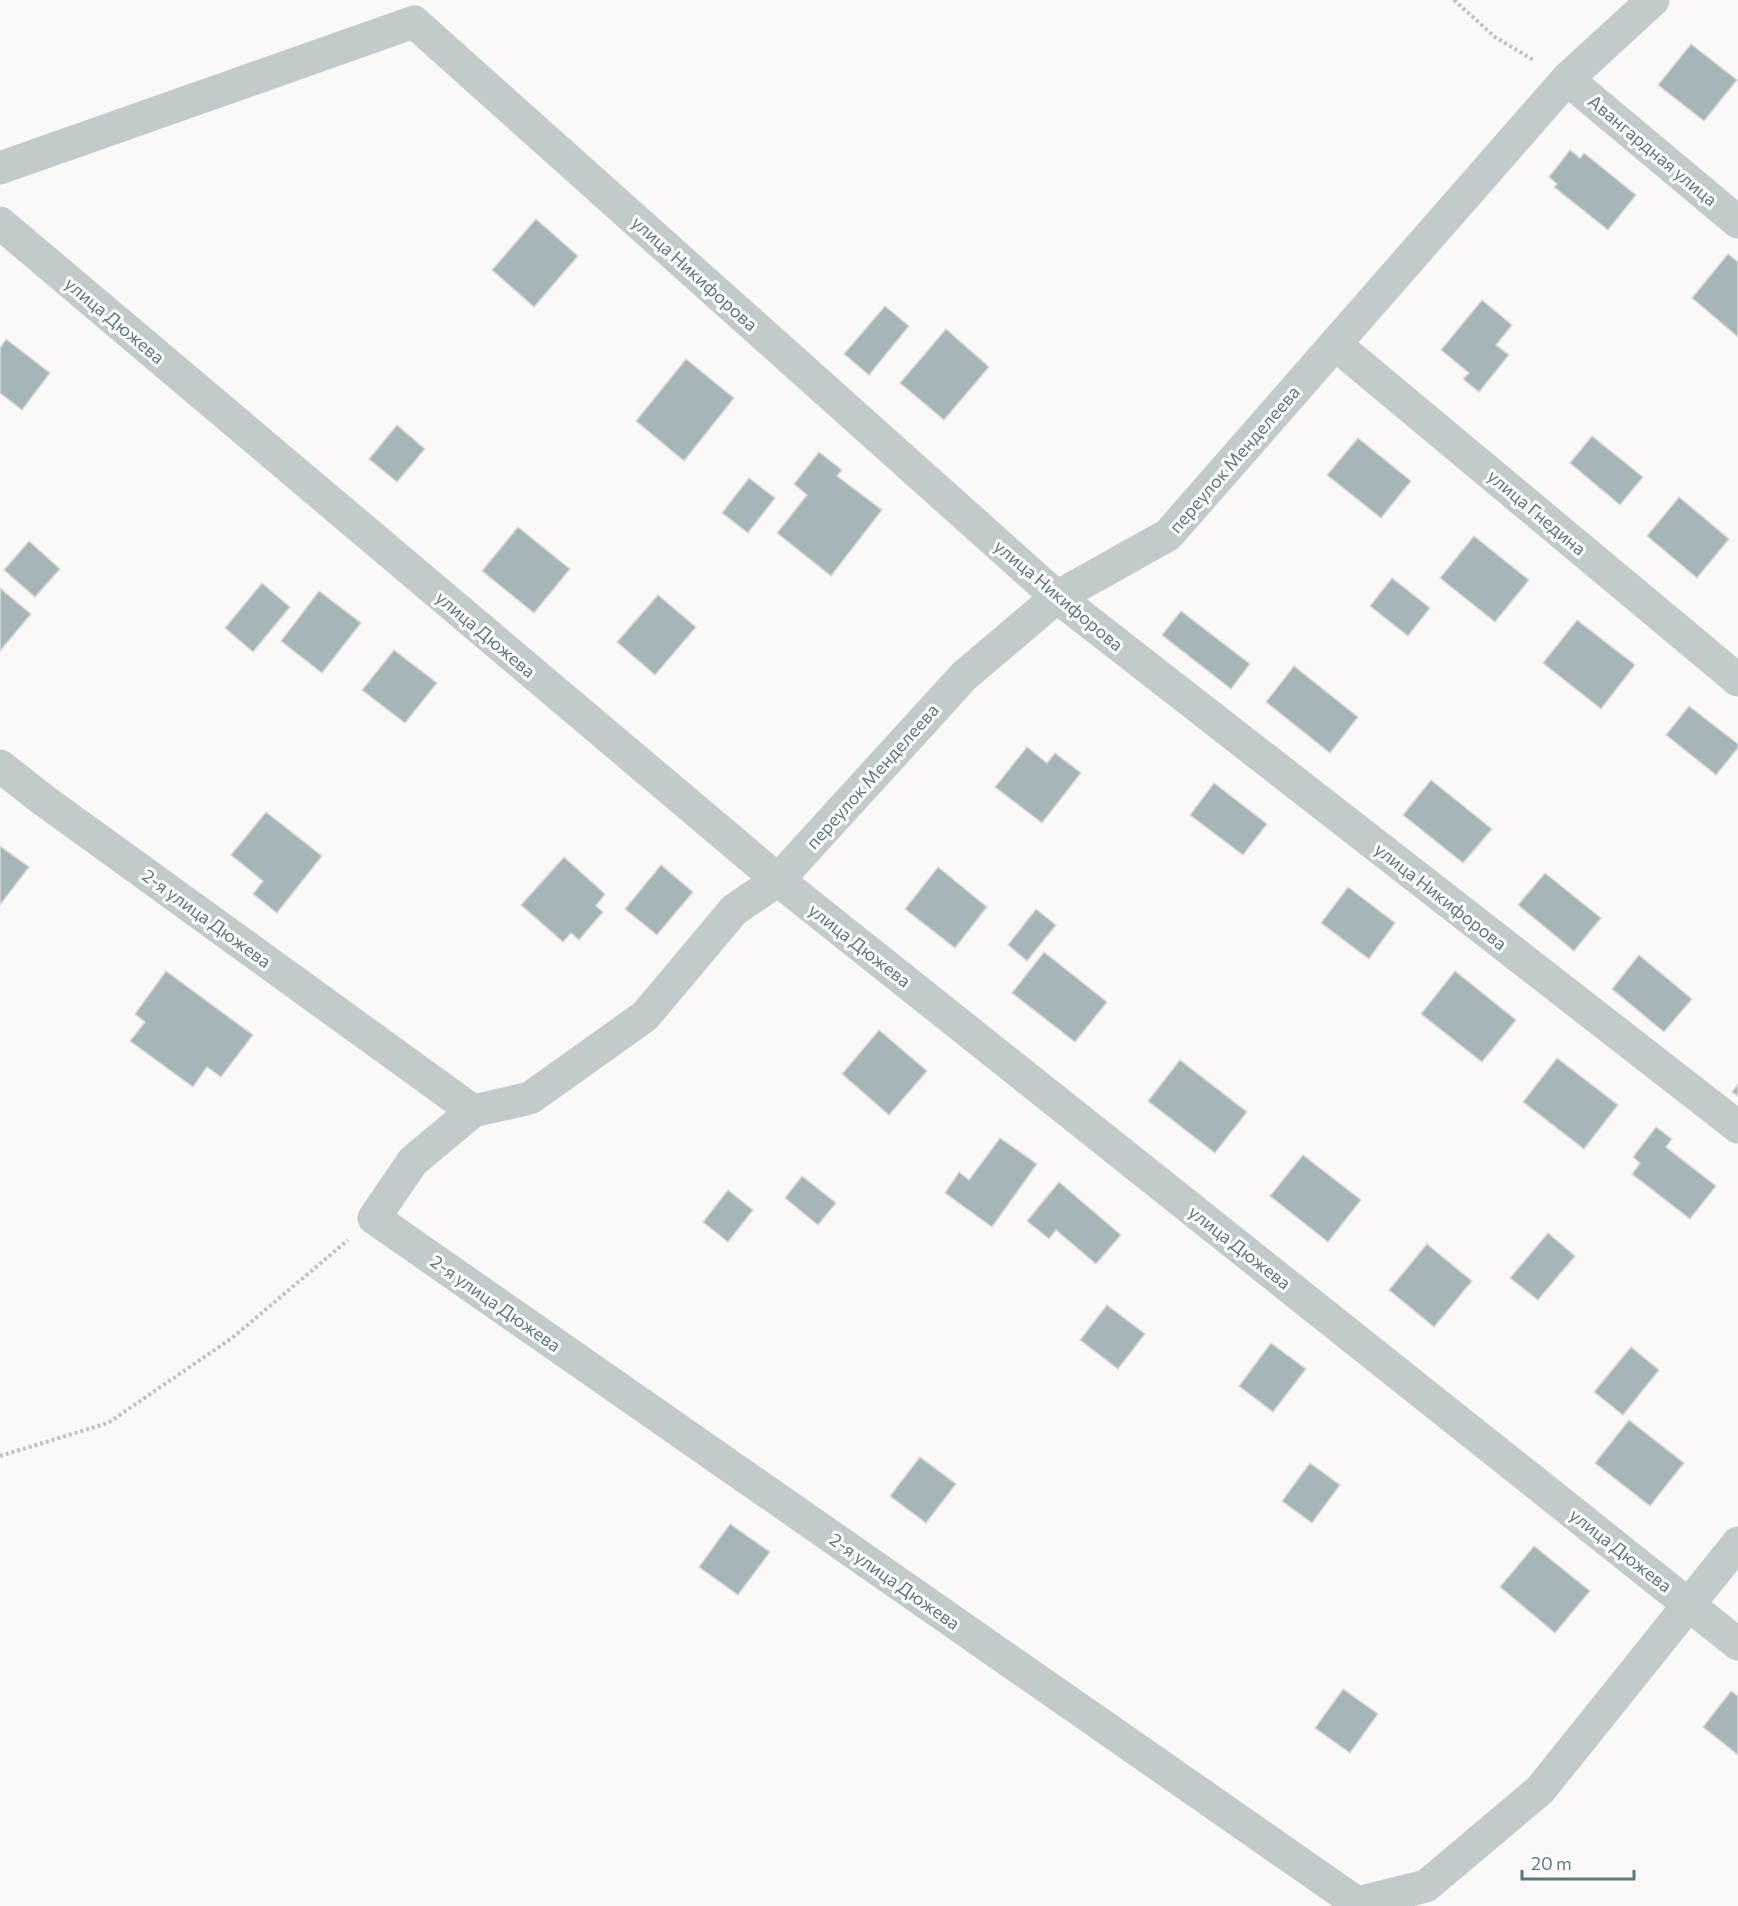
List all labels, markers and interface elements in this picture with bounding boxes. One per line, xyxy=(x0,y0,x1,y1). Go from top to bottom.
street label: Авангардная улица xyxy=(1584,90,1722,210)
street label: улица Никифорова xyxy=(628,211,762,335)
street label: улица Дюжева xyxy=(61,272,169,368)
street label: переулок Менделеева xyxy=(1164,381,1304,537)
street label: улица Гнедина xyxy=(1483,465,1591,559)
street label: улица Никифорова xyxy=(990,535,1128,655)
street label: улица Дюжева xyxy=(432,586,540,682)
street label: переулок Менделеева xyxy=(801,699,943,853)
street label: улица Никифорова xyxy=(1371,838,1511,954)
street label: 2-я улица Дюжева xyxy=(138,864,276,972)
street label: улица Дюжева xyxy=(805,898,915,992)
street label: улица Дюжева xyxy=(1185,1200,1295,1294)
street label: 2-я улица Дюжева xyxy=(427,1250,565,1356)
street label: улица Дюжева xyxy=(1566,1503,1676,1597)
street label: 2-я улица Дюжева xyxy=(826,1528,964,1634)
scale bar xyxy=(1522,1843,1634,1881)
text: 20 m xyxy=(1531,1852,1572,1874)

